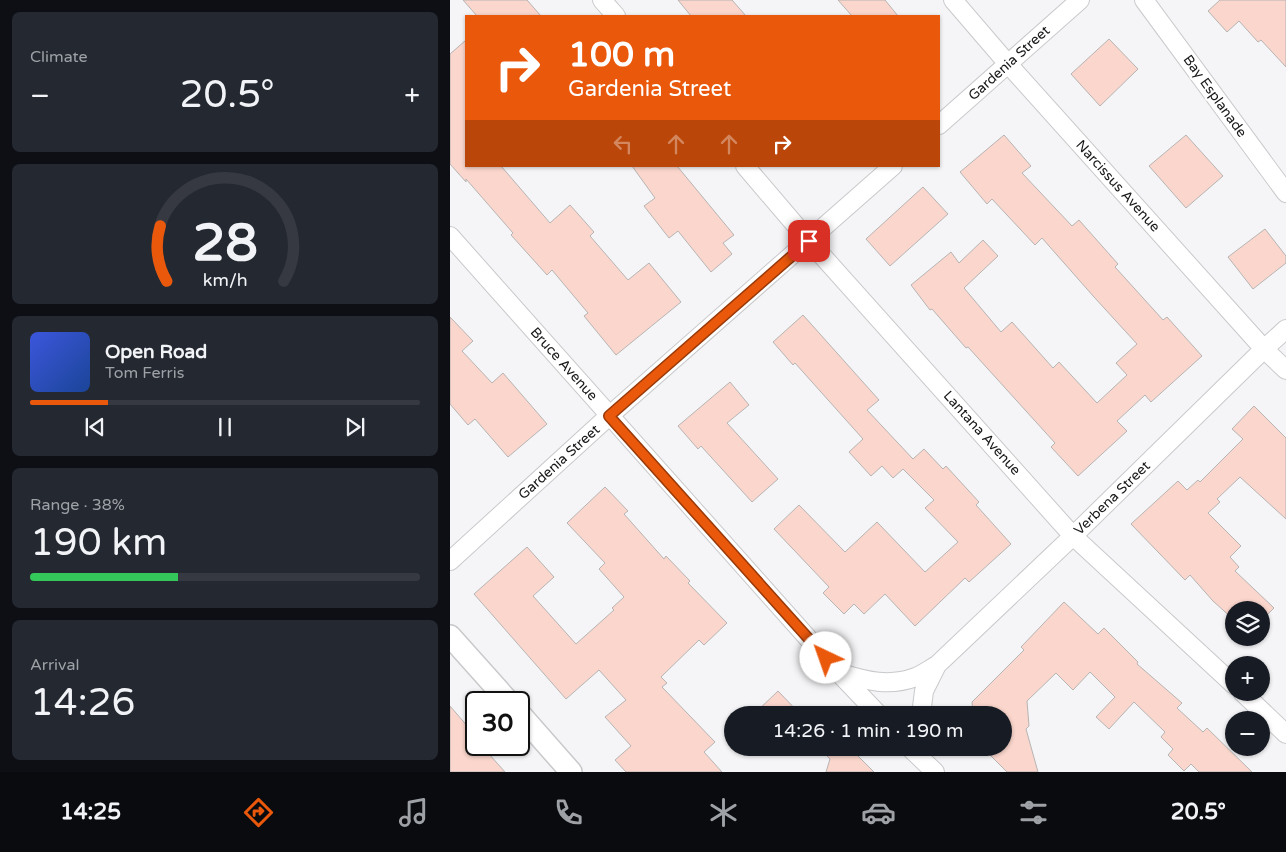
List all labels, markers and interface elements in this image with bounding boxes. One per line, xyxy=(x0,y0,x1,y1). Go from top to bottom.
street label: Gardenia Street xyxy=(965,21,1054,104)
text: 100 m xyxy=(568,34,675,76)
icon: right xyxy=(485,35,550,100)
text: Climate xyxy=(30,47,88,67)
street label: Bay Esplanade xyxy=(1179,52,1251,140)
text: 20.5° xyxy=(180,72,275,118)
text: Gardenia Street xyxy=(568,76,731,102)
text: − xyxy=(30,79,50,113)
text: + xyxy=(404,79,420,113)
icon: left xyxy=(609,130,637,158)
icon: ahead xyxy=(662,130,690,158)
icon: ahead xyxy=(715,130,743,158)
icon: right xyxy=(768,130,796,158)
street label: Narcissus Avenue xyxy=(1072,137,1164,235)
text: 28 xyxy=(192,212,258,275)
pin xyxy=(788,220,830,262)
icon: arrive xyxy=(795,227,823,255)
text: km/h xyxy=(203,270,247,291)
street label: Bruce Avenue xyxy=(527,324,601,404)
text: Open Road xyxy=(105,341,207,363)
text: Tom Ferris xyxy=(105,363,184,383)
street label: Lantana Avenue xyxy=(940,387,1024,479)
icon: previous xyxy=(81,413,109,441)
icon: pause xyxy=(211,413,239,441)
icon: next xyxy=(341,413,369,441)
street label: Gardenia Street xyxy=(515,420,604,503)
street label: Verbena Street xyxy=(1070,457,1154,539)
text: Range · 38% xyxy=(30,495,125,515)
text: 190 km xyxy=(30,520,167,566)
map controls xyxy=(1225,601,1270,756)
button: layers xyxy=(1225,601,1270,646)
position arrow xyxy=(799,631,851,683)
text: Arrival xyxy=(30,655,79,675)
button: + xyxy=(1225,656,1270,701)
text: 14:26 xyxy=(30,680,135,726)
speed limit sign: 30 xyxy=(465,691,530,756)
button: − xyxy=(1225,711,1270,756)
text: 14:26 · 1 min · 190 m xyxy=(772,720,964,742)
icon: directions xyxy=(241,795,276,830)
icon: music xyxy=(396,795,431,830)
icon: phone xyxy=(551,795,586,830)
icon: climate xyxy=(706,795,741,830)
icon: car xyxy=(861,795,896,830)
icon: filters xyxy=(1016,795,1051,830)
text: 14:25 xyxy=(60,799,121,825)
text: 20.5° xyxy=(1171,799,1226,825)

